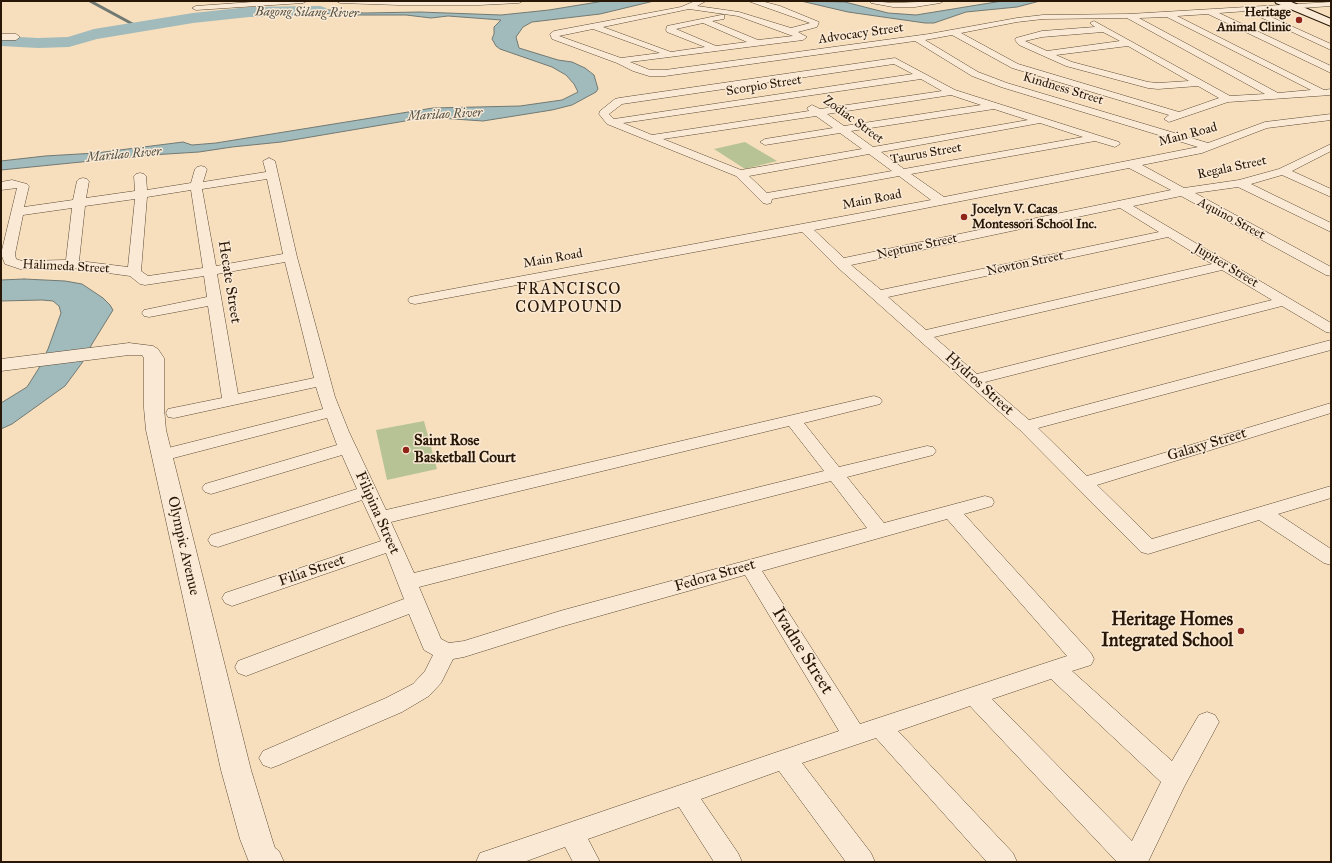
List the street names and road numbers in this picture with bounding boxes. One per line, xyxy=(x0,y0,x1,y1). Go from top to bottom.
street label: Advocacy Street xyxy=(818,20,904,48)
street label: Kindness Street xyxy=(1021,69,1105,109)
street label: Scorpio Street xyxy=(725,72,803,100)
street label: Zodiac Street xyxy=(820,93,886,147)
street label: Main Road xyxy=(1157,120,1219,150)
street label: Taurus Street xyxy=(889,140,963,168)
street label: Regala Street xyxy=(1196,153,1268,183)
street label: Main Road xyxy=(841,187,903,213)
street label: Aquino Street xyxy=(1195,195,1267,243)
street label: Neptune Street xyxy=(875,231,959,263)
street label: Hecate Street xyxy=(214,239,244,325)
street label: Jupiter Street xyxy=(1191,241,1261,291)
street label: Main Road xyxy=(522,246,584,272)
street label: Newton Street xyxy=(985,248,1065,280)
street label: Halimeda Street xyxy=(22,257,110,277)
street label: Hydros Street xyxy=(941,348,1017,420)
street label: Galaxy Street xyxy=(1165,424,1249,466)
street label: Filipina Street xyxy=(351,469,403,557)
street label: Olympic Avenue xyxy=(163,495,203,597)
street label: Filia Street xyxy=(276,551,348,591)
street label: Fedora Street xyxy=(672,556,758,596)
street label: Ivadne Street xyxy=(767,604,837,698)

